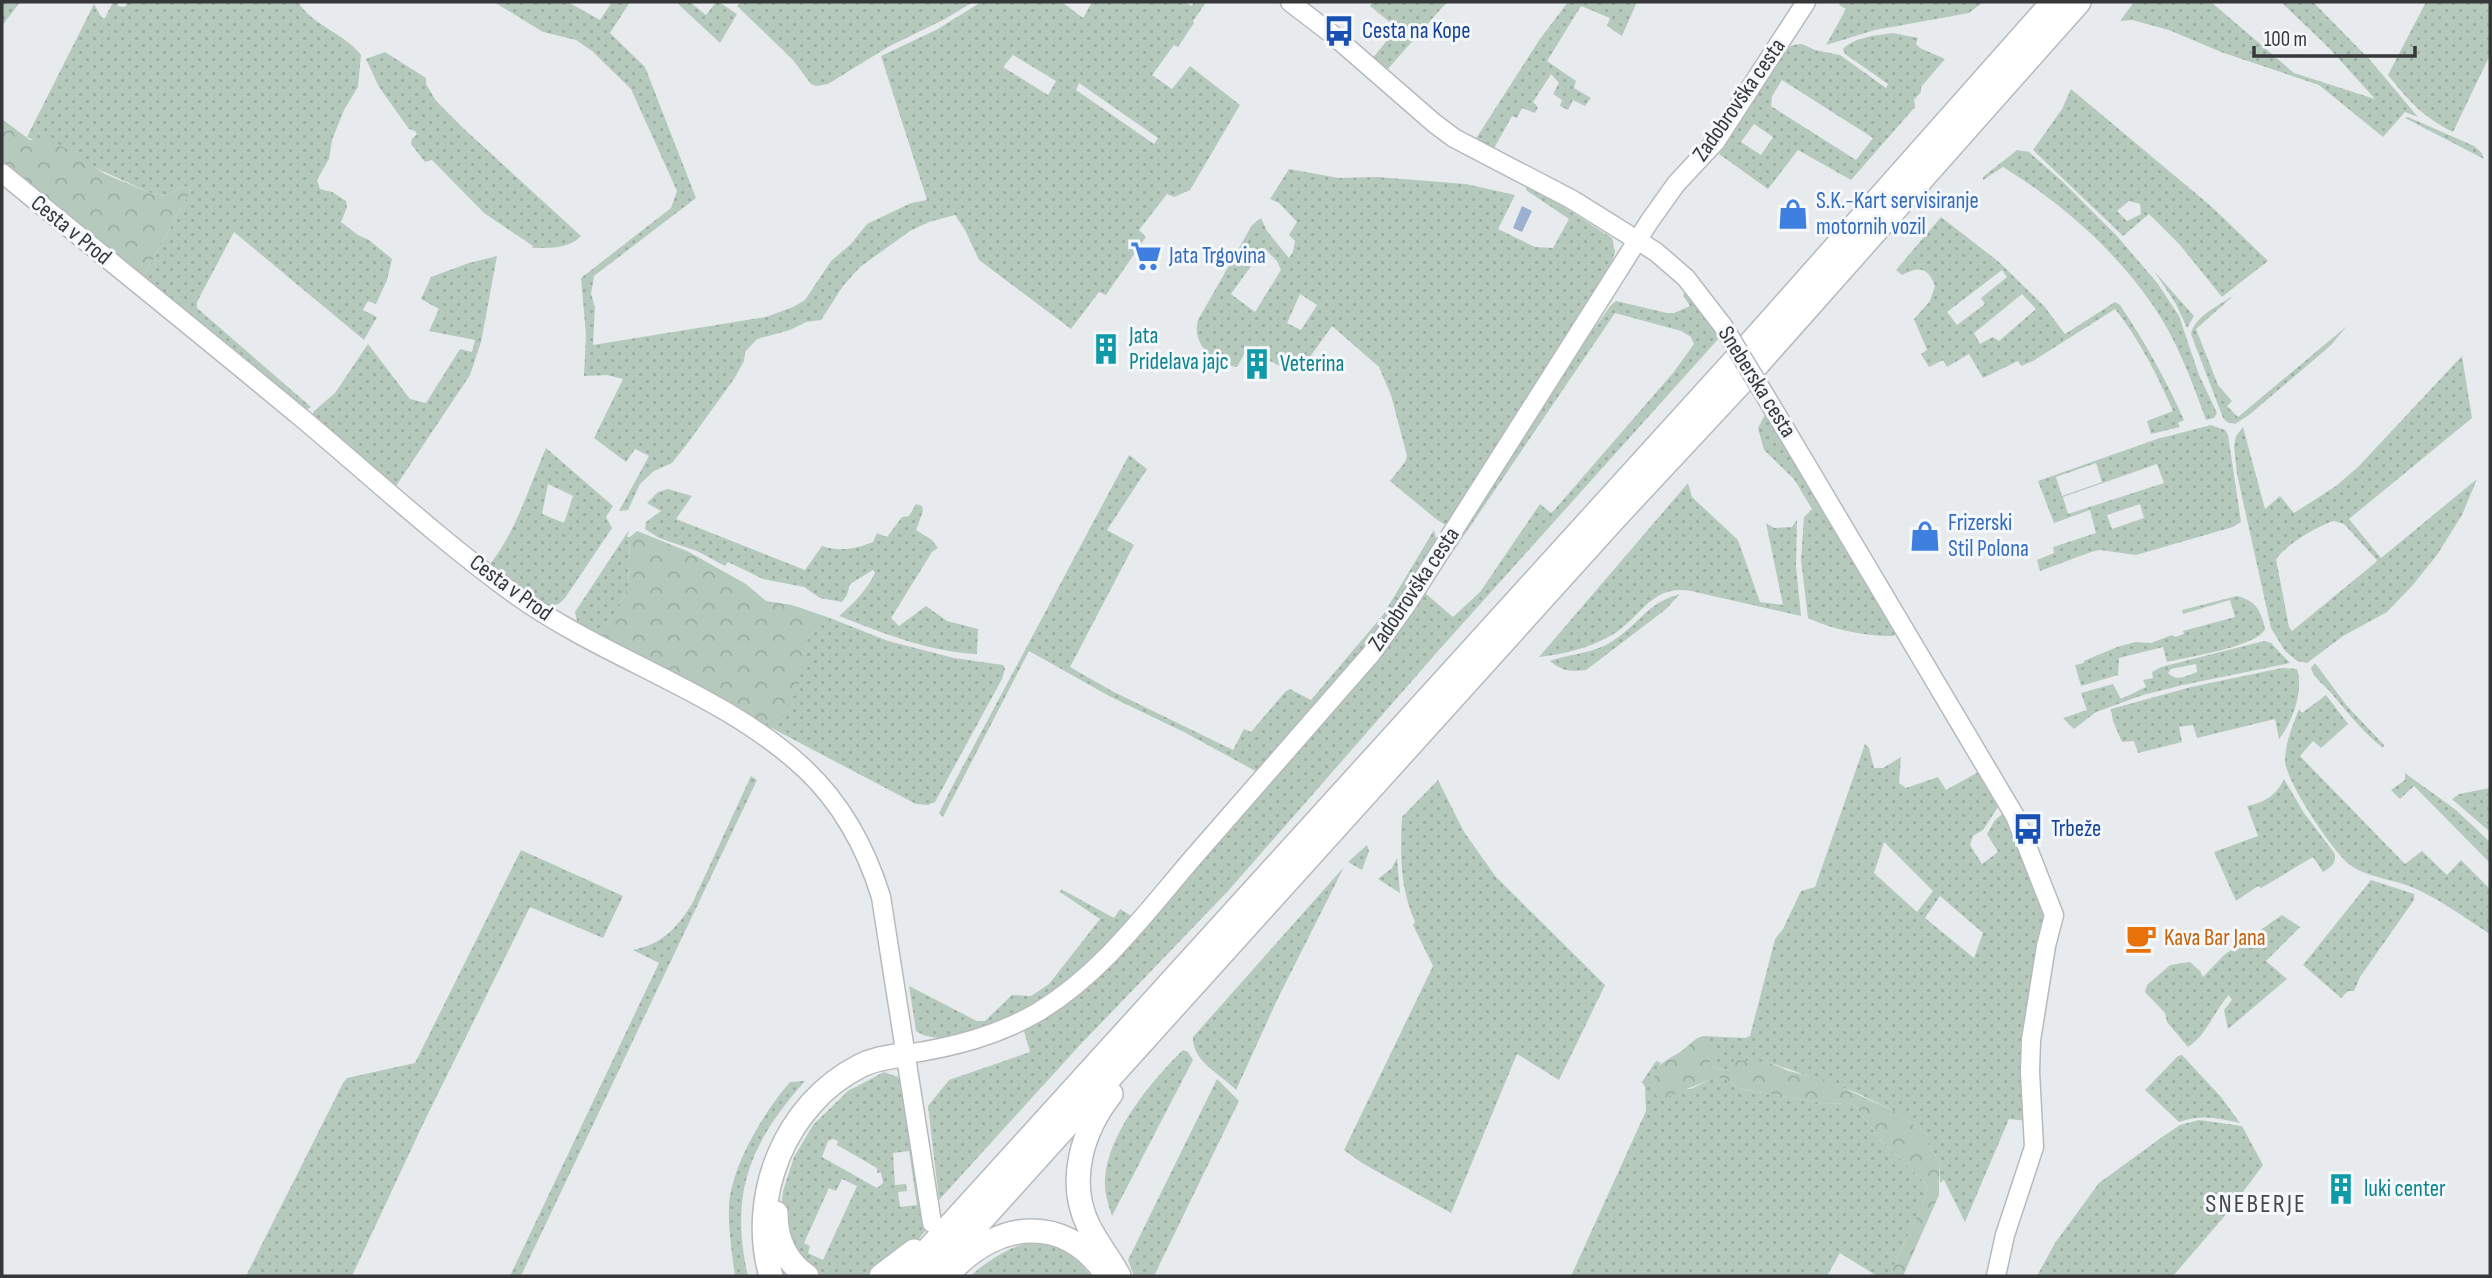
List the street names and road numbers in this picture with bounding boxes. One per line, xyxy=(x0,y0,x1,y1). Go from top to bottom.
street label: Zadobrovška cesta xyxy=(1686,33,1792,167)
street label: Cesta v Prod xyxy=(25,189,117,271)
street label: Sneberska cesta xyxy=(1712,321,1802,443)
street label: Zadobrovška cesta xyxy=(1362,522,1466,656)
street label: Cesta v Prod xyxy=(464,549,558,627)

